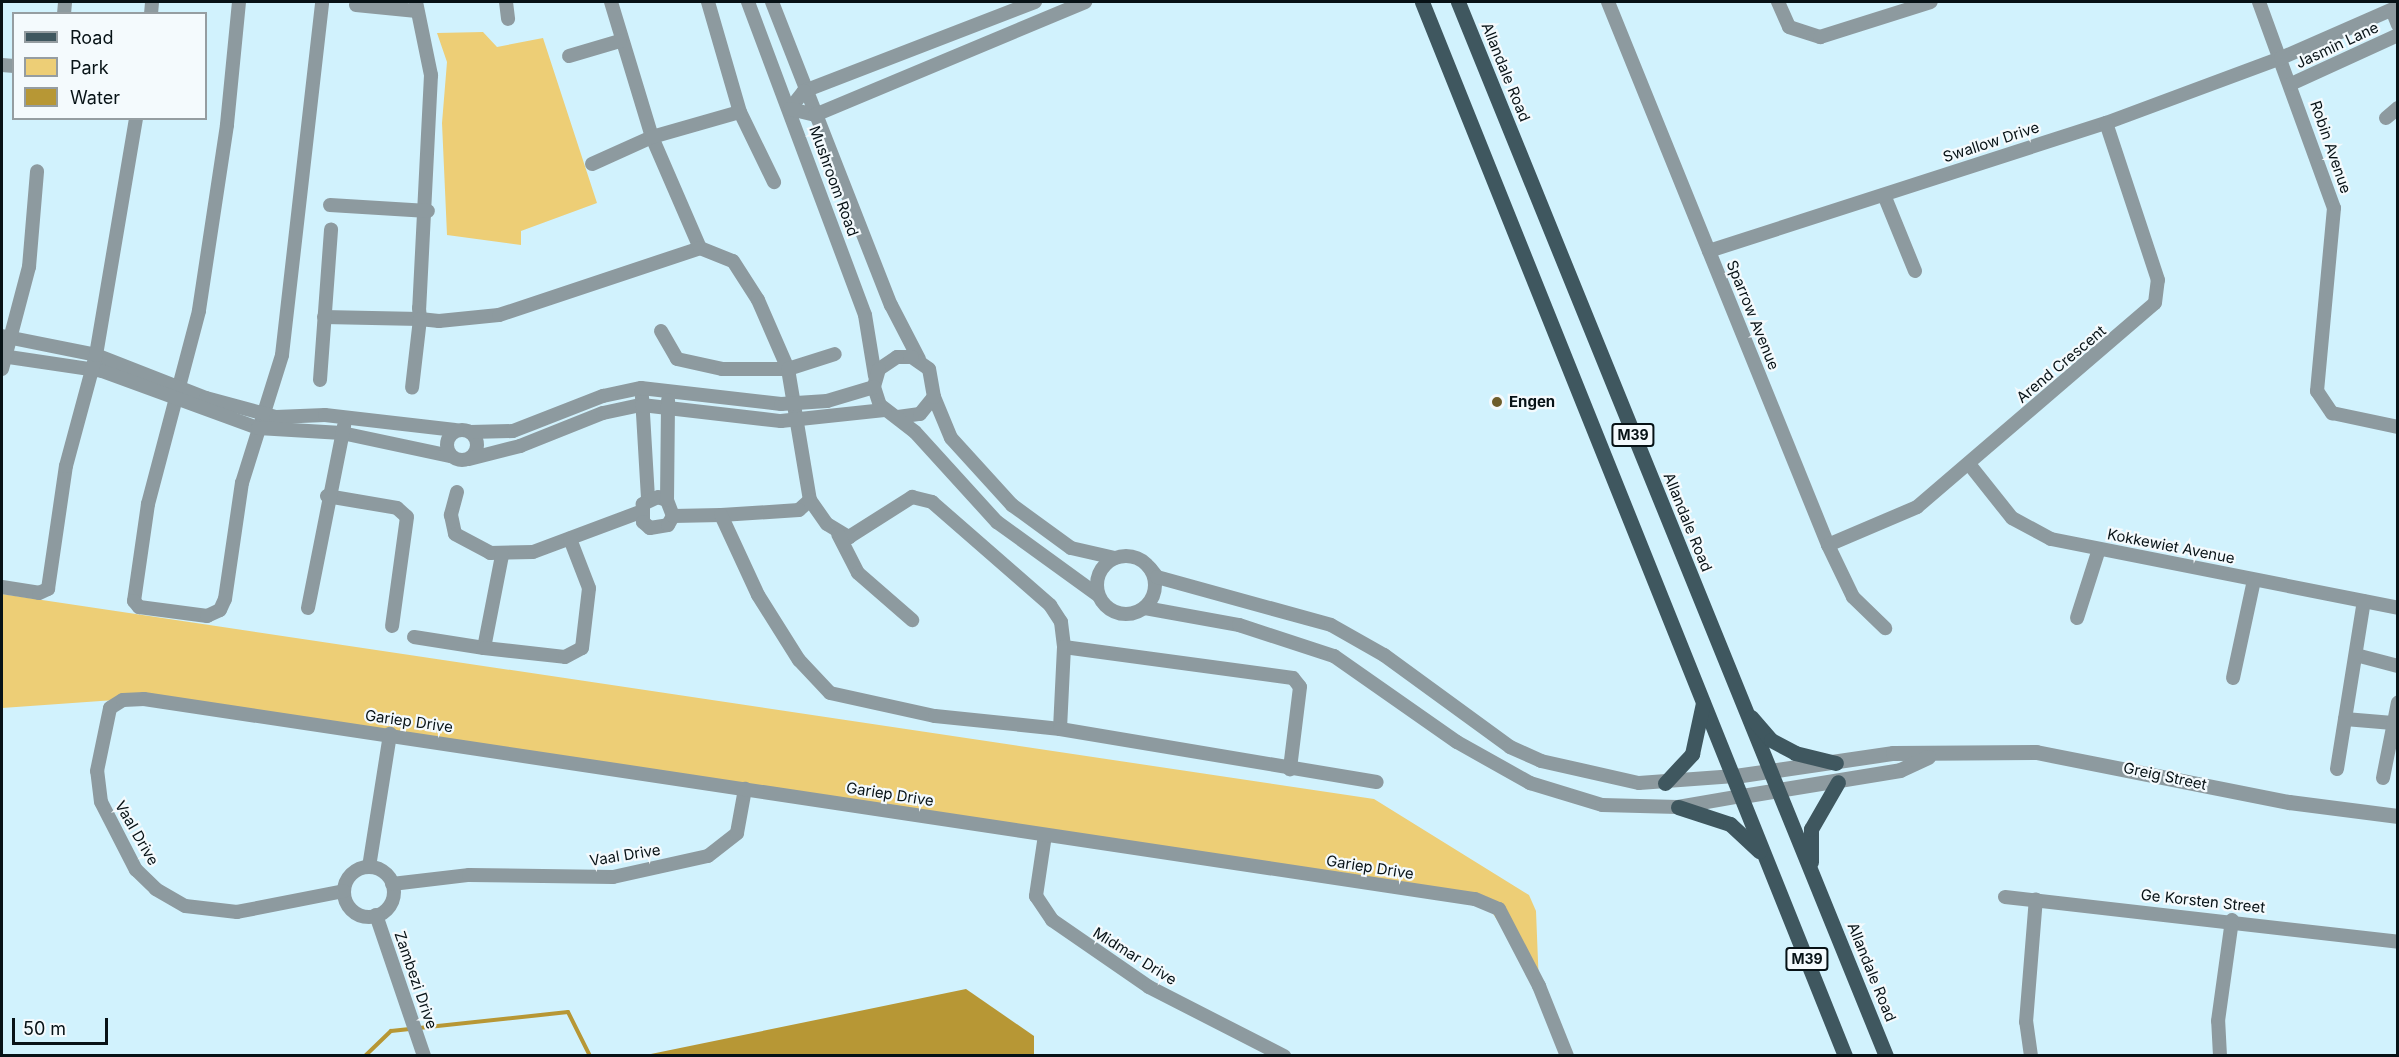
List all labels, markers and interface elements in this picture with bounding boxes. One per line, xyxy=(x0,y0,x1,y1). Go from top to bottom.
legend xyxy=(12,12,207,120)
street label: Jasmin Lane xyxy=(2293,18,2381,72)
street label: Allandale Road xyxy=(1478,20,1534,124)
text: Road xyxy=(70,27,113,48)
text: Park xyxy=(70,57,109,78)
text: Water xyxy=(70,87,120,108)
street label: Robin Avenue xyxy=(2307,98,2355,196)
street label: Swallow Drive xyxy=(1941,118,2041,166)
street label: Mushroom Road xyxy=(806,123,862,239)
street label: Sparrow Avenue xyxy=(1723,258,1783,372)
street label: Arend Crescent xyxy=(2013,321,2109,407)
place label: Engen xyxy=(1509,393,1555,411)
marker: Engen xyxy=(1490,395,1504,409)
road number: M39 xyxy=(1610,424,1656,446)
street label: Allandale Road xyxy=(1660,470,1716,574)
street label: Kokkewiet Avenue xyxy=(2106,525,2236,567)
street label: Gariep Drive xyxy=(364,706,454,736)
street label: Greig Street xyxy=(2122,758,2208,794)
street label: Gariep Drive xyxy=(845,778,935,810)
street label: Vaal Drive xyxy=(111,798,163,868)
street label: Vaal Drive xyxy=(588,841,662,869)
street label: Gariep Drive xyxy=(1325,851,1415,883)
street label: Ge Korsten Street xyxy=(2140,886,2266,916)
street label: Allandale Road xyxy=(1844,920,1900,1024)
street label: Midmar Drive xyxy=(1090,923,1180,989)
street label: Zambezi Drive xyxy=(391,929,441,1031)
road number: M39 xyxy=(1784,948,1830,970)
scale bar xyxy=(15,1006,111,1044)
text: 50 m xyxy=(23,1018,66,1039)

